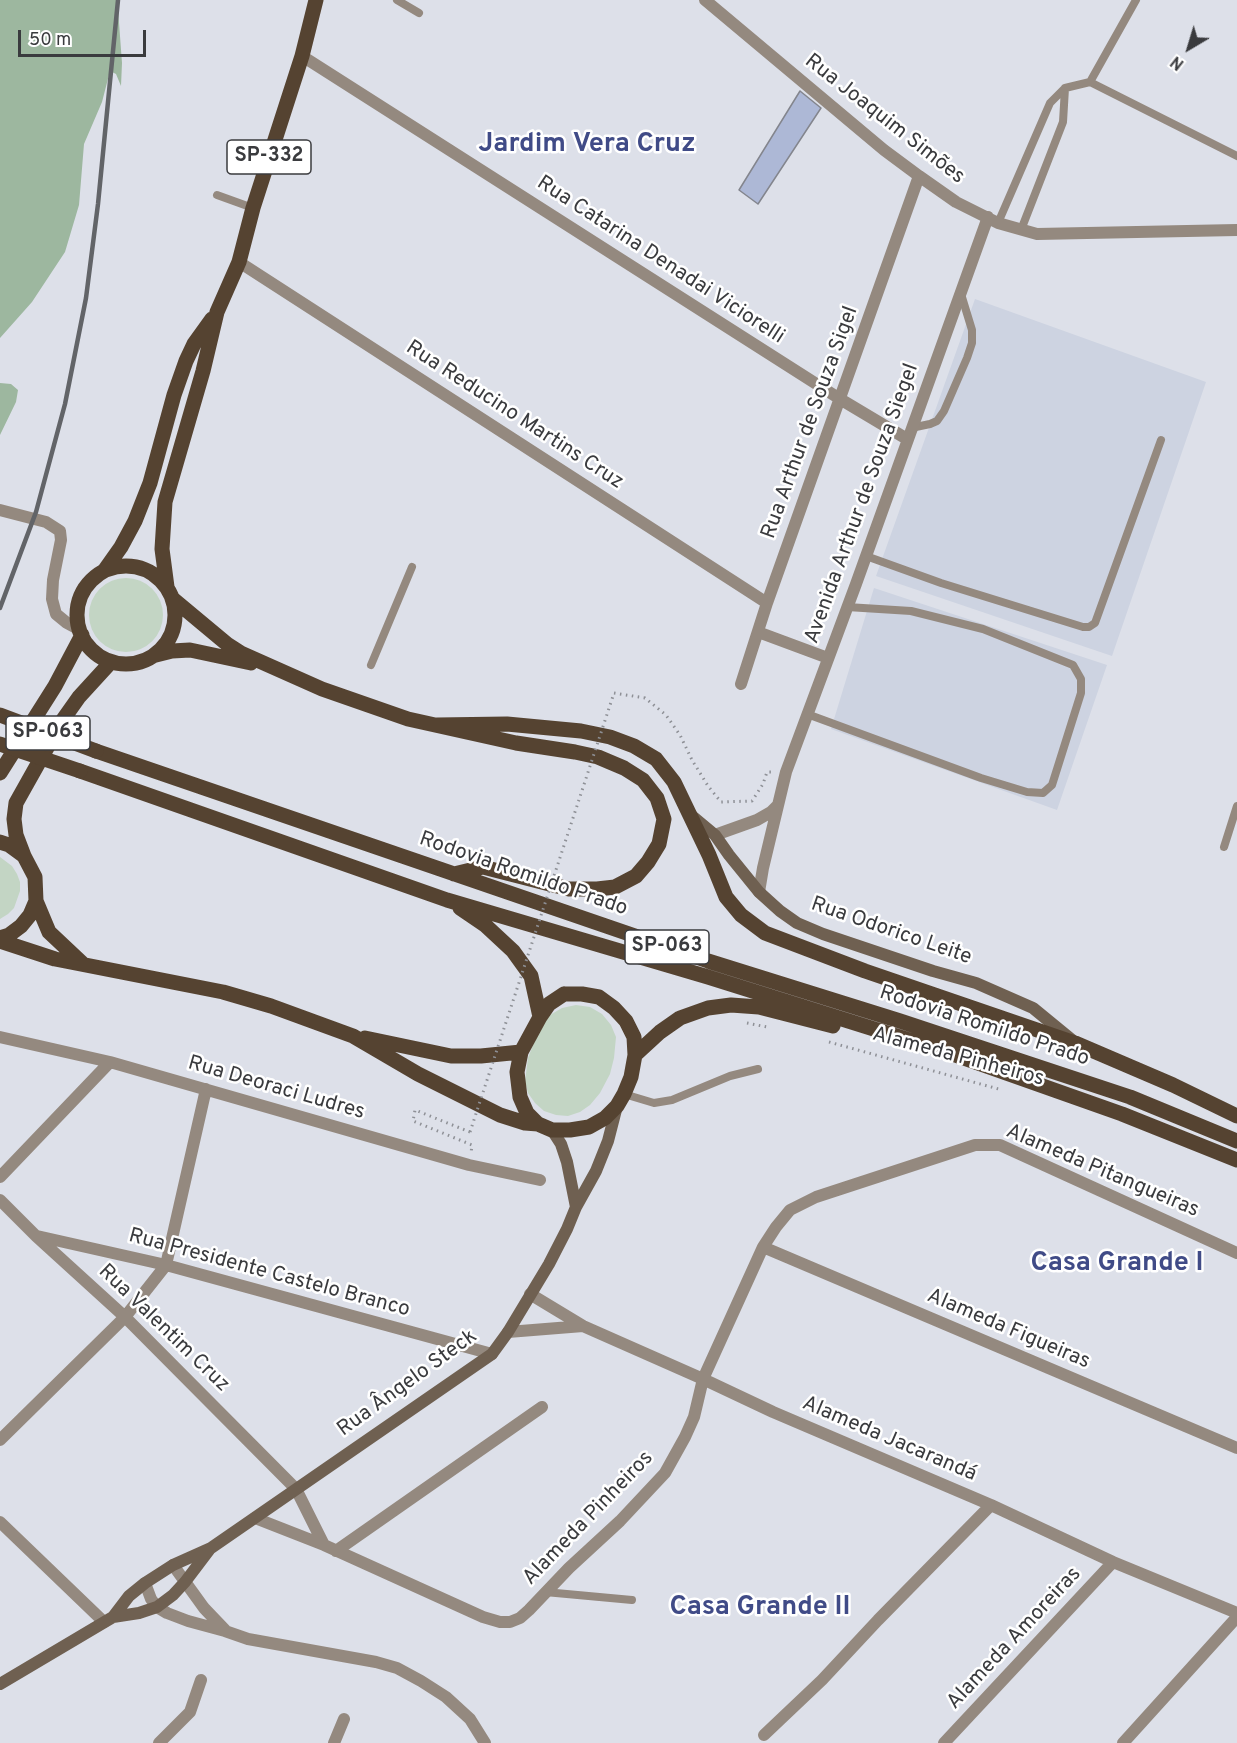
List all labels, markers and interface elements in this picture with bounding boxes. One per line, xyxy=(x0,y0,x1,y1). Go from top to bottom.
scale bar xyxy=(21,18,148,56)
north arrow xyxy=(1159,18,1219,78)
text: 50 m xyxy=(29,29,71,52)
street label: Rua Joaquim Simões xyxy=(799,50,969,190)
text: N xyxy=(1167,51,1189,74)
district label: Jardim Vera Cruz xyxy=(478,130,696,162)
road number: SP-332 xyxy=(227,140,311,174)
street label: Rua Catarina Denadai Viciorelli xyxy=(532,171,788,351)
street label: Rua Arthur de Souza Sigel xyxy=(757,303,865,543)
street label: Rua Reducino Martins Cruz xyxy=(400,336,628,496)
street label: Avenida Arthur de Souza Siegel xyxy=(801,361,925,647)
road number: SP-063 xyxy=(6,716,90,750)
street label: Rodovia Romildo Prado xyxy=(415,827,631,923)
street label: Rua Odorico Leite xyxy=(807,893,975,971)
road number: SP-063 xyxy=(625,930,709,964)
street label: Rodovia Romildo Prado xyxy=(876,981,1092,1073)
street label: Alameda Pinheiros xyxy=(869,1023,1047,1093)
street label: Rua Deoraci Ludres xyxy=(185,1052,367,1126)
street label: Alameda Pitangueiras xyxy=(1002,1120,1202,1224)
street label: Rua Presidente Castelo Branco xyxy=(126,1224,412,1324)
district label: Casa Grande I xyxy=(1030,1249,1204,1281)
street label: Rua Valentim Cruz xyxy=(92,1260,234,1398)
street label: Alameda Figueiras xyxy=(923,1284,1093,1376)
street label: Rua Ângelo Steck xyxy=(333,1325,483,1443)
street label: Alameda Jacarandá xyxy=(798,1392,980,1488)
street label: Alameda Pinheiros xyxy=(519,1447,659,1591)
street label: Alameda Amoreiras xyxy=(943,1563,1087,1715)
district label: Casa Grande II xyxy=(669,1593,851,1625)

